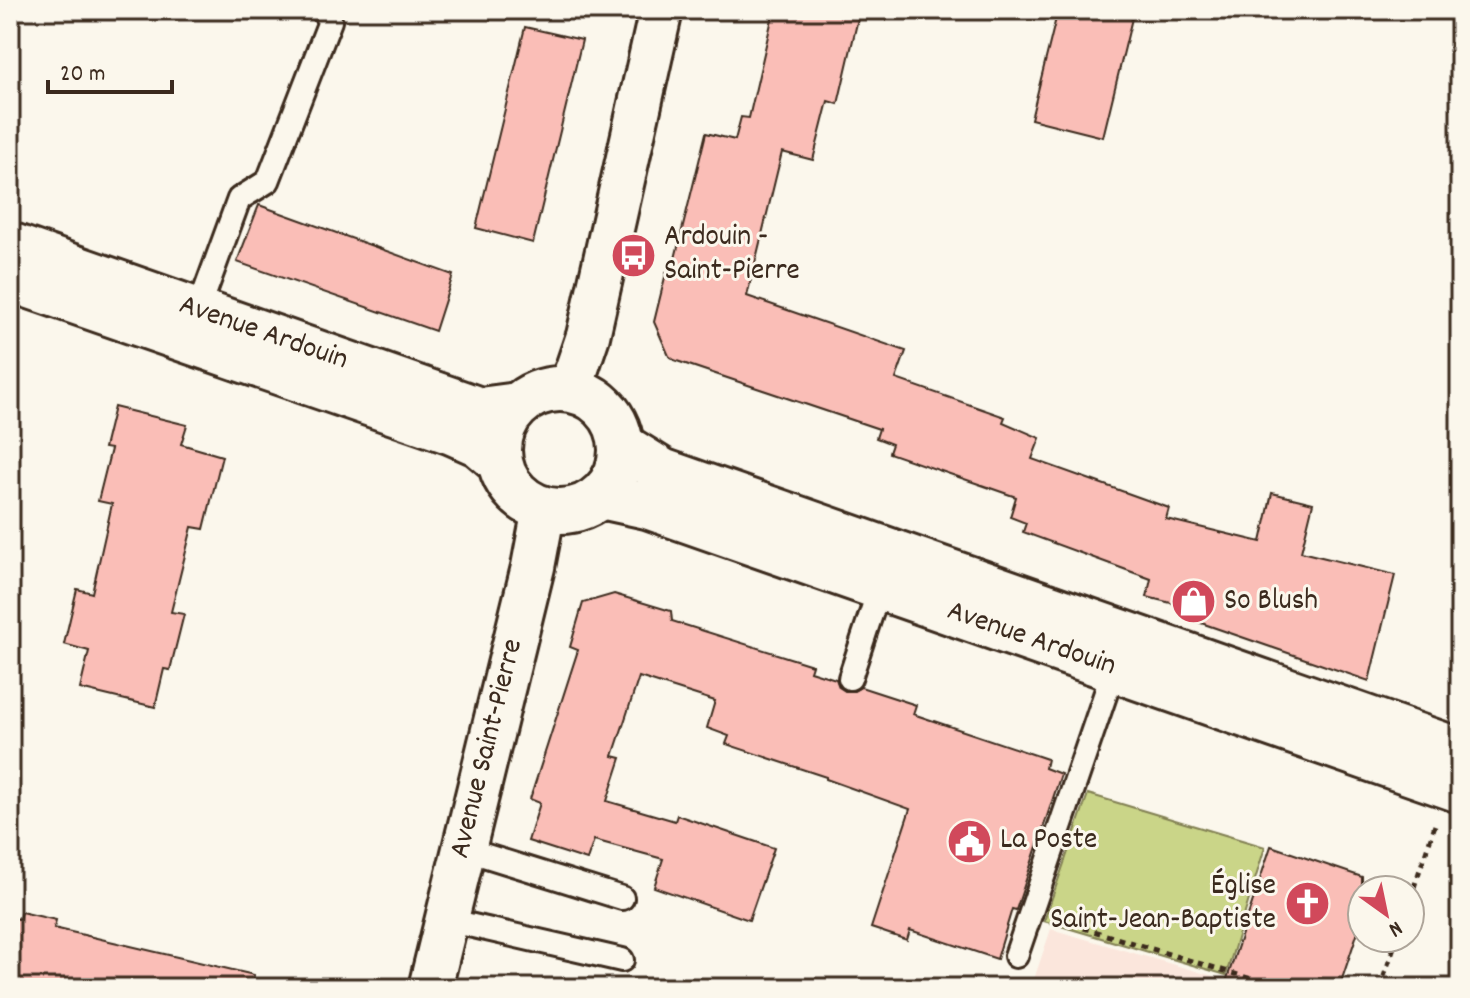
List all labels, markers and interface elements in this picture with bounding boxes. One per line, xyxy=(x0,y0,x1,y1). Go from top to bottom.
scale bar xyxy=(48,44,172,94)
text: 20 m xyxy=(60,58,106,92)
place label: Ardouin - Saint-Pierre xyxy=(664,217,800,294)
bus stop icon: Ardouin - Saint-Pierre xyxy=(609,231,657,279)
street label: Avenue Ardouin xyxy=(173,285,353,383)
shop icon: So Blush xyxy=(1169,578,1217,626)
place label: So Blush xyxy=(1224,581,1318,624)
street label: Avenue Ardouin xyxy=(941,591,1121,689)
street label: Avenue Saint-Pierre xyxy=(440,635,536,863)
public building icon: La Poste xyxy=(945,817,993,865)
place label: La Poste xyxy=(1000,820,1097,863)
place label: Église Saint-Jean-Baptiste xyxy=(1050,866,1276,943)
north arrow xyxy=(1346,874,1426,954)
church icon: Église Saint-Jean-Baptiste xyxy=(1283,880,1331,928)
text: N xyxy=(1382,912,1408,944)

